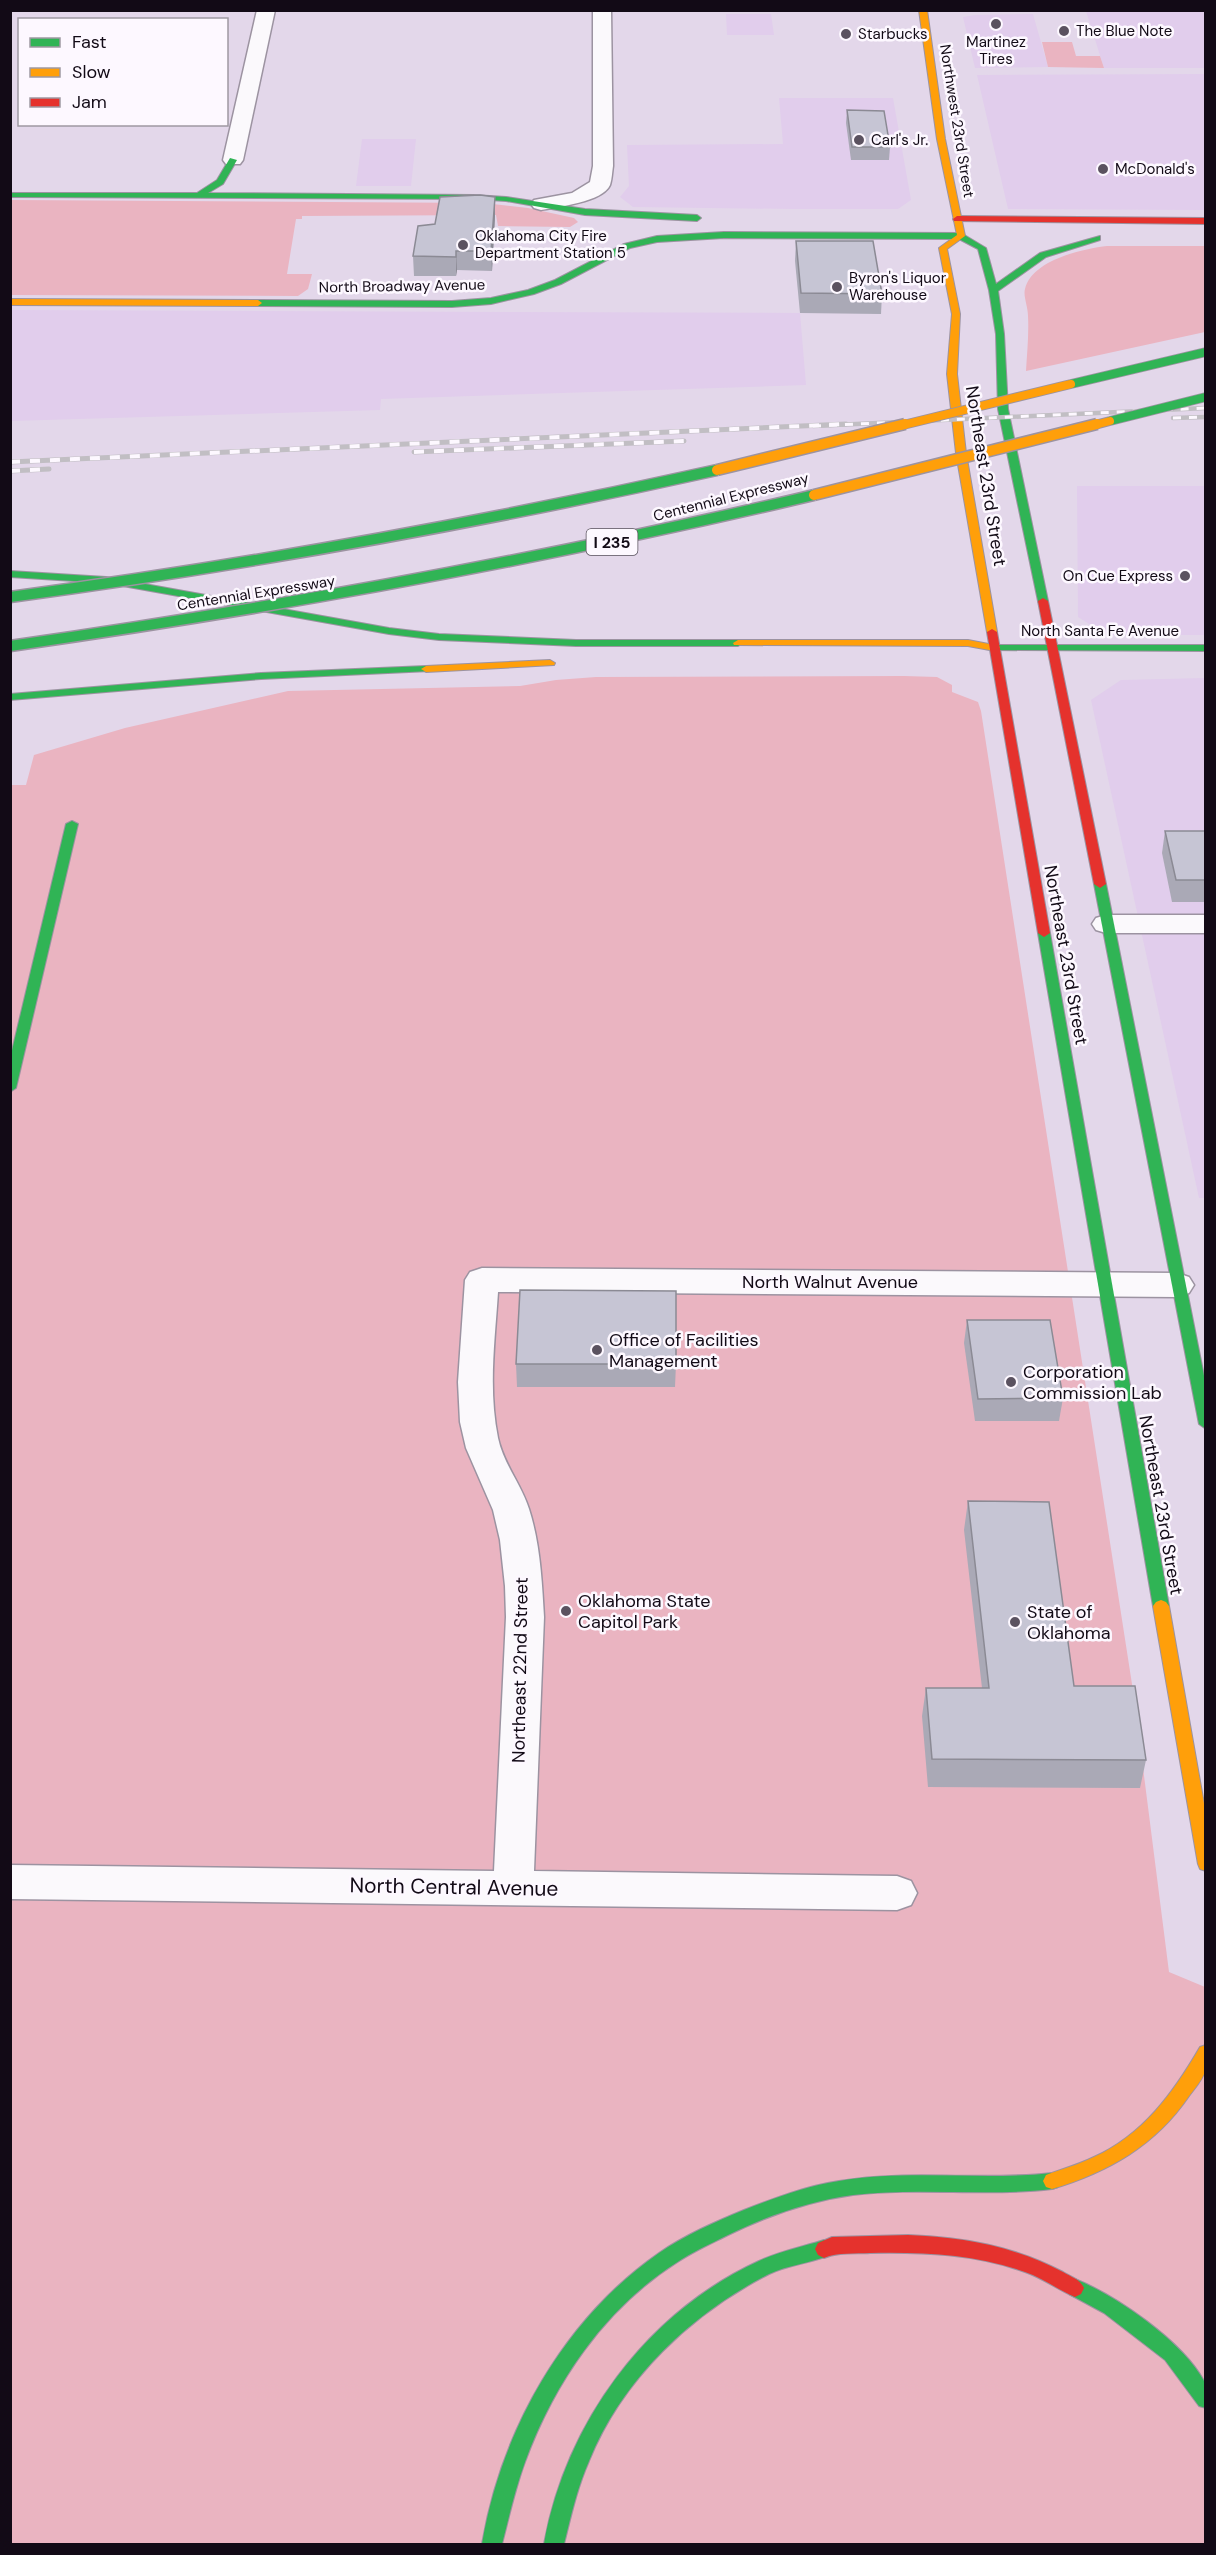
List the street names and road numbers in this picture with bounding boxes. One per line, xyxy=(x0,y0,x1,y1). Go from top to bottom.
street label: Northwest 23rd Street xyxy=(935,43,979,199)
street label: North Broadway Avenue xyxy=(319,275,485,297)
street label: Northeast 23rd Street xyxy=(960,384,1012,568)
street label: Centennial Expressway xyxy=(651,468,812,526)
road number: I 235 xyxy=(586,529,638,555)
street label: Centennial Expressway xyxy=(176,571,337,615)
street label: North Santa Fe Avenue xyxy=(1021,621,1179,641)
street label: Northeast 23rd Street xyxy=(1038,863,1094,1047)
street label: North Walnut Avenue xyxy=(742,1270,918,1294)
street label: Northeast 23rd Street xyxy=(1133,1413,1189,1597)
street label: Northeast 22nd Street xyxy=(506,1577,534,1763)
street label: North Central Avenue xyxy=(349,1871,559,1903)

